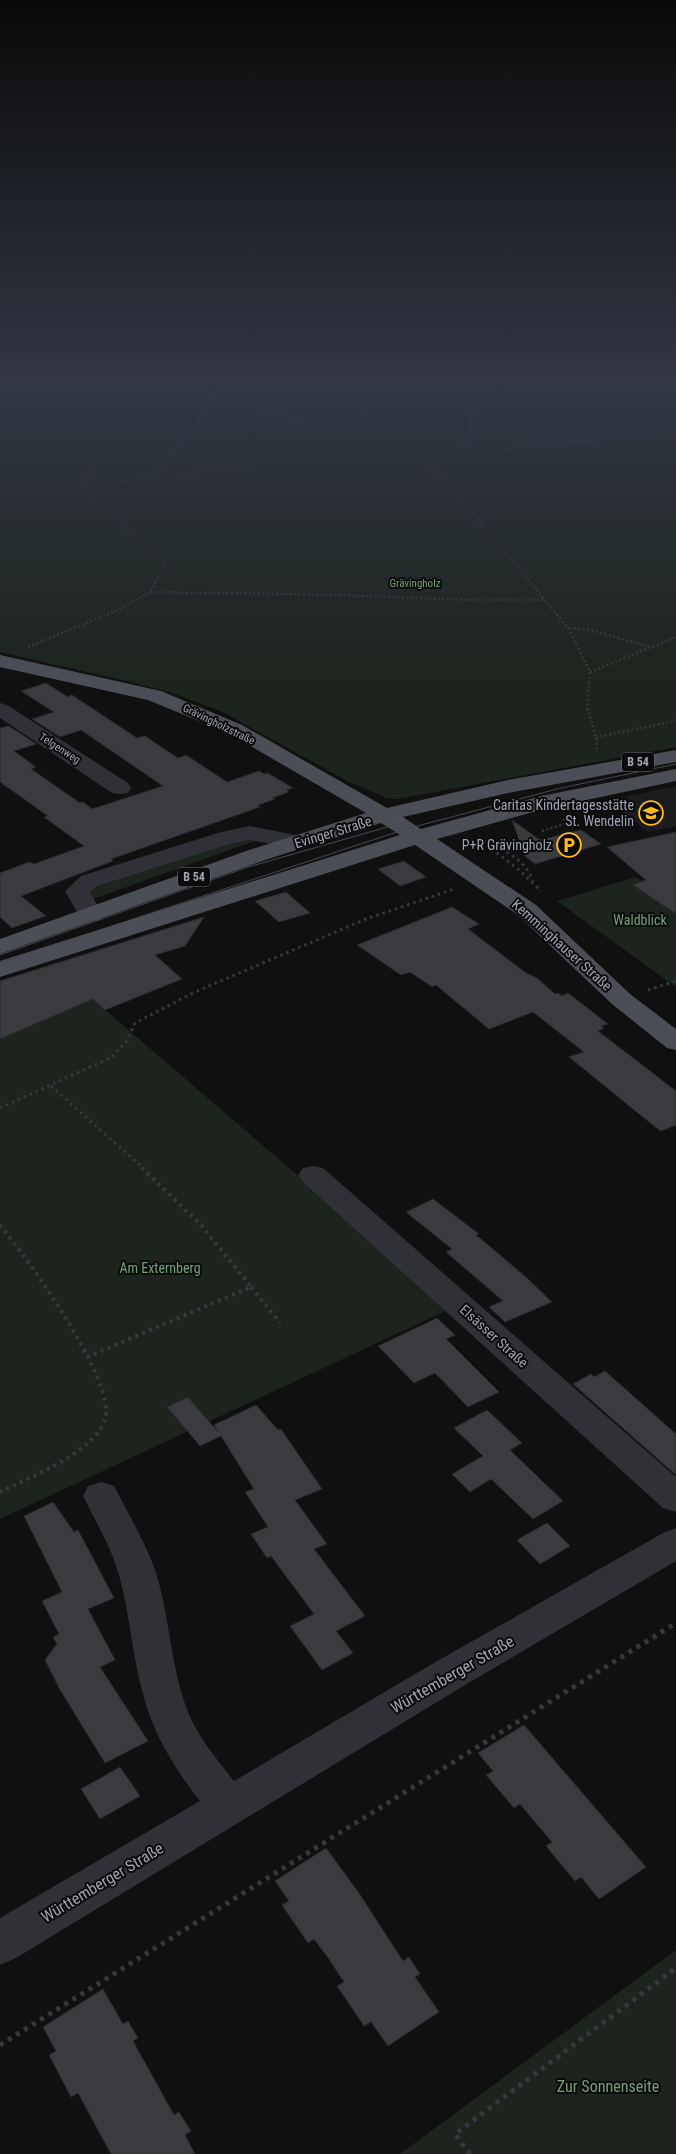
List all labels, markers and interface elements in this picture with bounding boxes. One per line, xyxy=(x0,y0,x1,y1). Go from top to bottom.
park label: Grävingholz xyxy=(390,577,441,590)
street label: Grävingholzstraße xyxy=(181,701,257,748)
street label: Telgenweg xyxy=(37,730,83,767)
road number: B 54 xyxy=(622,752,654,772)
place label: Caritas Kindertagesstätte St. Wendelin xyxy=(493,797,634,829)
school or university icon: Caritas Kindertagesstätte St. Wendelin xyxy=(638,800,664,826)
street label: Evinger Straße xyxy=(293,813,374,851)
parking icon: P+R Grävingholz xyxy=(556,832,582,858)
place label: P+R Grävingholz xyxy=(462,837,552,853)
road number: B 54 xyxy=(178,868,210,886)
street label: Kemminghauser Straße xyxy=(509,896,615,994)
park label: Waldblick xyxy=(613,912,667,928)
park label: Am Externberg xyxy=(119,1260,201,1276)
street label: Elsässer Straße xyxy=(457,1301,532,1371)
street label: Württemberger Straße xyxy=(387,1631,517,1717)
street label: Württemberger Straße xyxy=(38,1838,167,1926)
park label: Zur Sonnenseite xyxy=(557,2077,659,2096)

